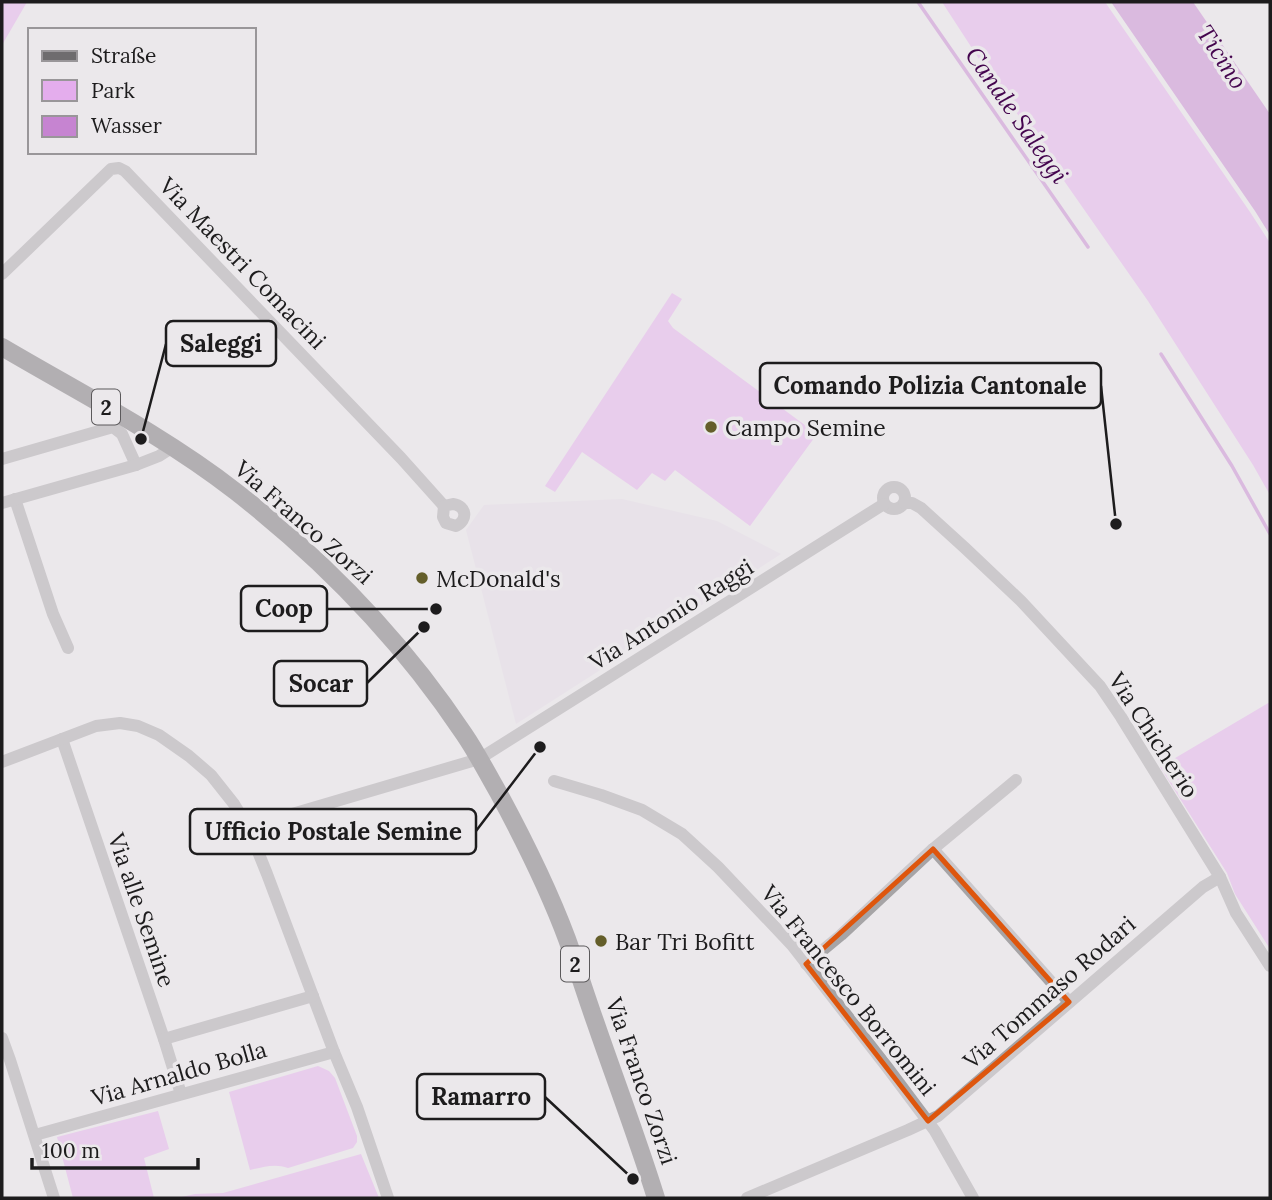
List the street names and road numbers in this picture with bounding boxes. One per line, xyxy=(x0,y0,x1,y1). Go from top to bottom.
street label: Via Maestri Comacini xyxy=(153,170,332,355)
road number: 2 xyxy=(92,390,120,424)
street label: Via Franco Zorzi xyxy=(228,453,379,590)
street label: Via Antonio Raggi xyxy=(583,552,759,677)
street label: Via Chicherio xyxy=(1102,666,1205,803)
street label: Via alle Semine xyxy=(102,828,182,991)
street label: Via Francesco Borromini xyxy=(755,878,943,1101)
street label: Via Tommaso Rodari xyxy=(956,909,1141,1075)
road number: 2 xyxy=(561,946,589,982)
street label: Via Franco Zorzi xyxy=(600,993,684,1168)
street label: Via Arnaldo Bolla xyxy=(87,1034,270,1112)

